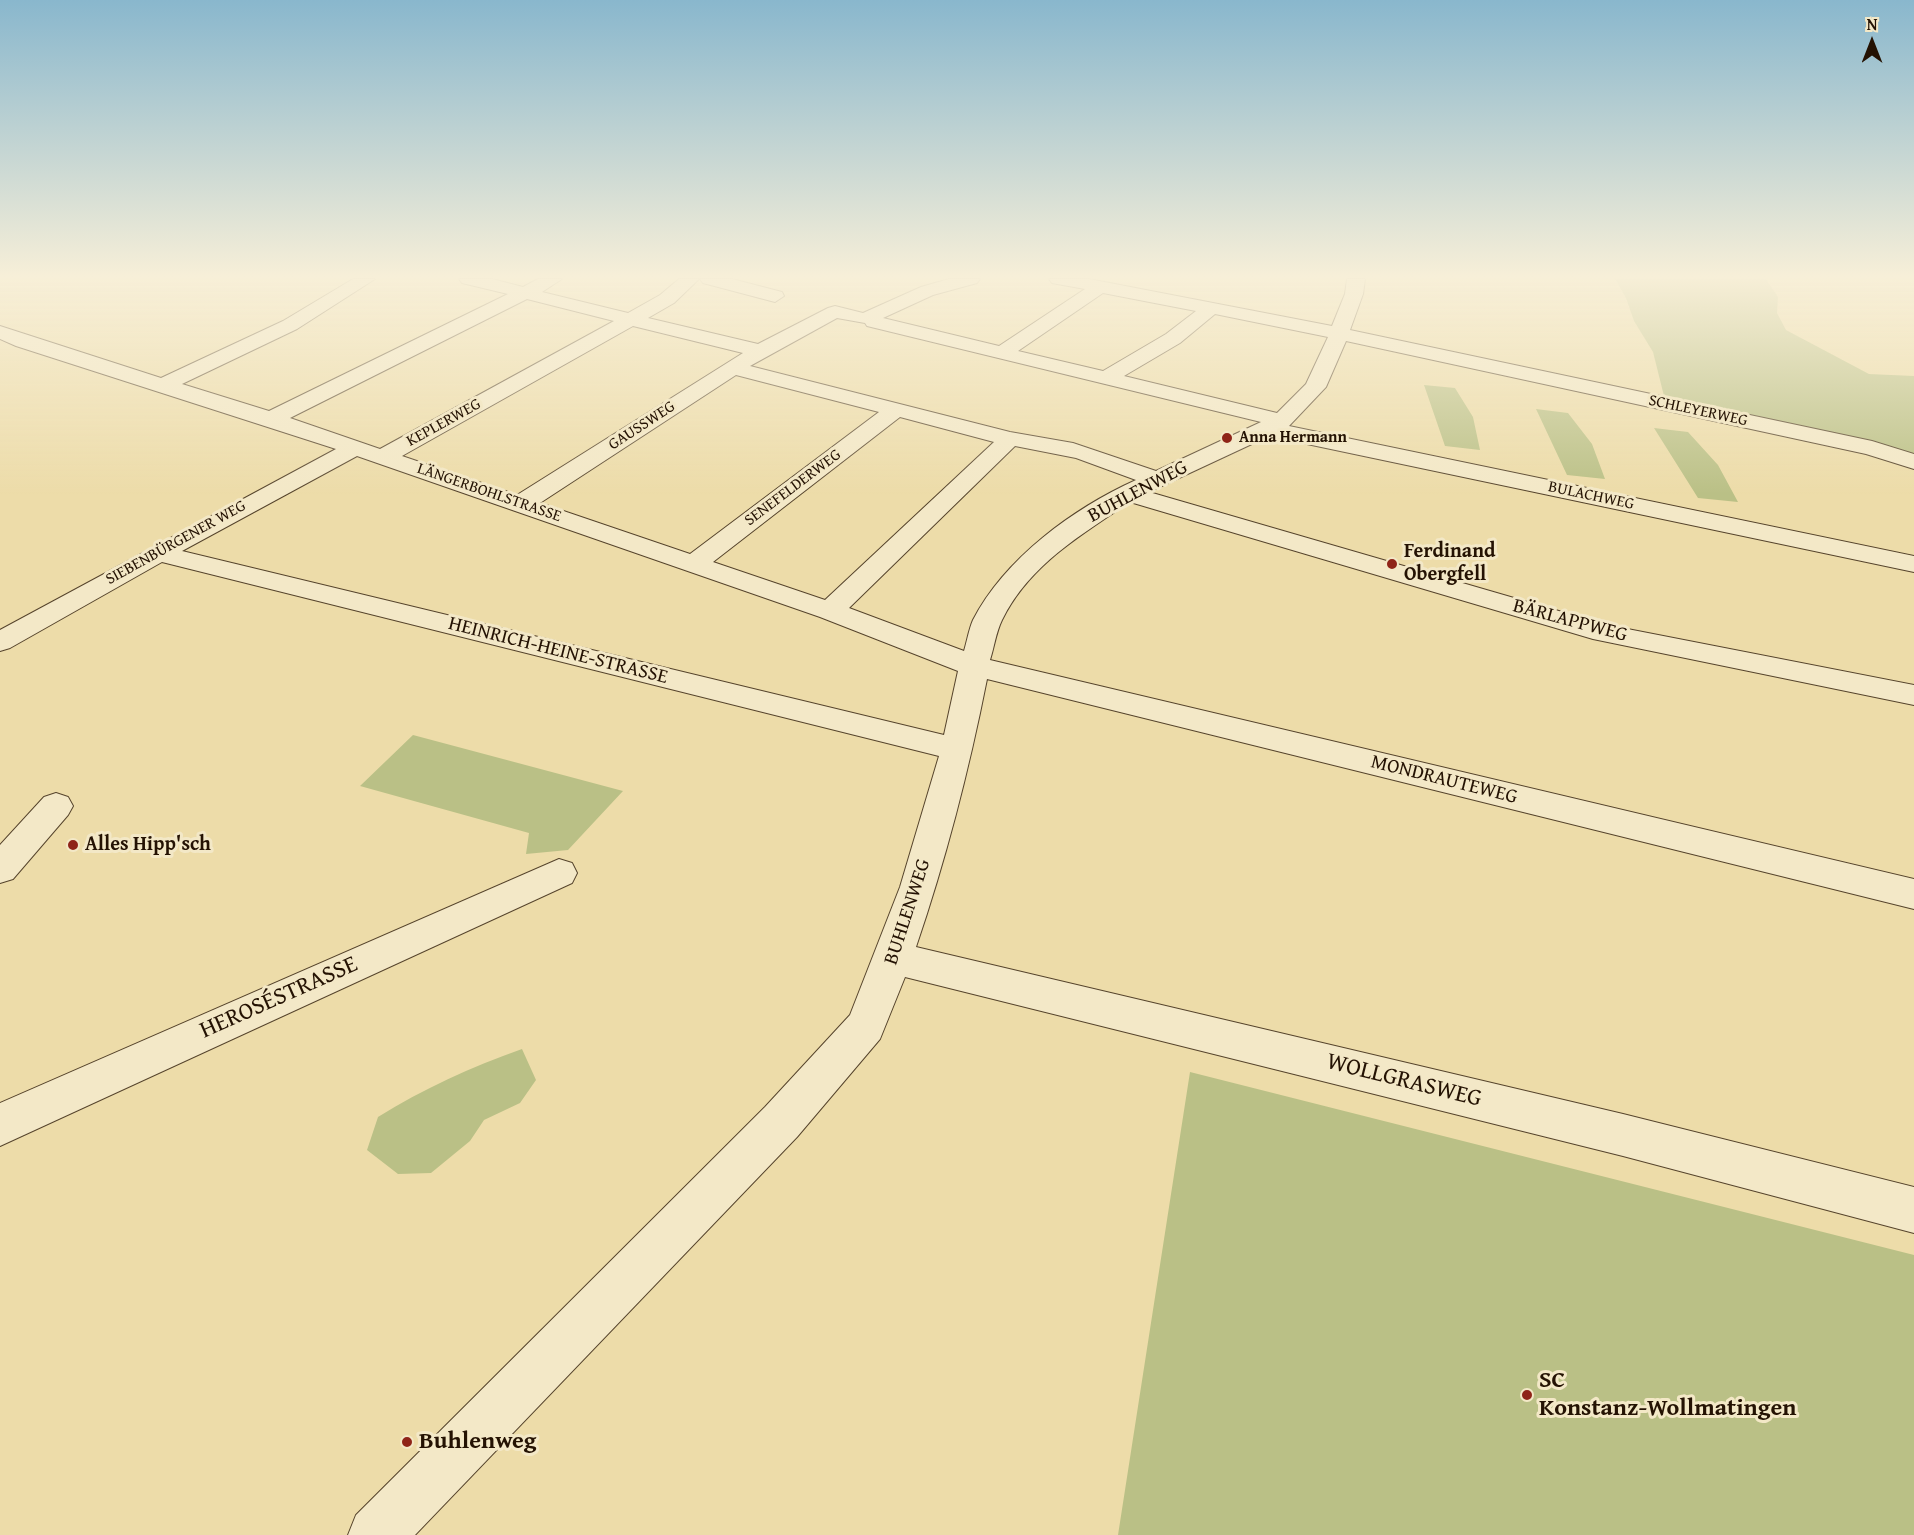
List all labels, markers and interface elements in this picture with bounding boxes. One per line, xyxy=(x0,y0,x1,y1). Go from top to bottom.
north arrow xyxy=(1842,12,1902,72)
text: N xyxy=(1867,12,1877,36)
street label: SCHLEYERWEG xyxy=(1647,391,1749,431)
street label: KEPLERWEG xyxy=(404,395,484,451)
street label: GAUSSWEG xyxy=(605,397,679,455)
place label: Anna Hermann xyxy=(1239,428,1347,448)
marker: Anna Hermann xyxy=(1220,431,1234,445)
street label: SENEFELDERWEG xyxy=(741,445,845,531)
street label: BUHLENWEG xyxy=(1084,456,1192,528)
street label: LÄNGERBOHLSTRASSE xyxy=(414,459,564,527)
street label: BULACHWEG xyxy=(1546,478,1636,514)
street label: SIEBENBÜRGENER WEG xyxy=(103,496,249,590)
place label: Ferdinand Obergfell xyxy=(1404,540,1495,587)
marker: Ferdinand Obergfell xyxy=(1385,557,1399,571)
street label: BÄRLAPPWEG xyxy=(1510,594,1630,648)
street label: HEINRICH-HEINE-STRASSE xyxy=(446,612,670,690)
street label: MONDRAUTEWEG xyxy=(1368,750,1520,810)
place label: Alles Hipp'sch xyxy=(85,833,211,857)
marker: Alles Hipp'sch xyxy=(66,838,80,852)
street label: BUHLENWEG xyxy=(880,856,936,968)
street label: HEROSÉSTRASSE xyxy=(196,950,362,1046)
street label: WOLLGRASWEG xyxy=(1323,1048,1485,1114)
place label: SC Konstanz-Wollmatingen xyxy=(1539,1367,1796,1423)
marker: SC Konstanz-Wollmatingen xyxy=(1520,1388,1534,1402)
place label: Buhlenweg xyxy=(419,1428,536,1456)
marker: Buhlenweg xyxy=(400,1435,414,1449)

